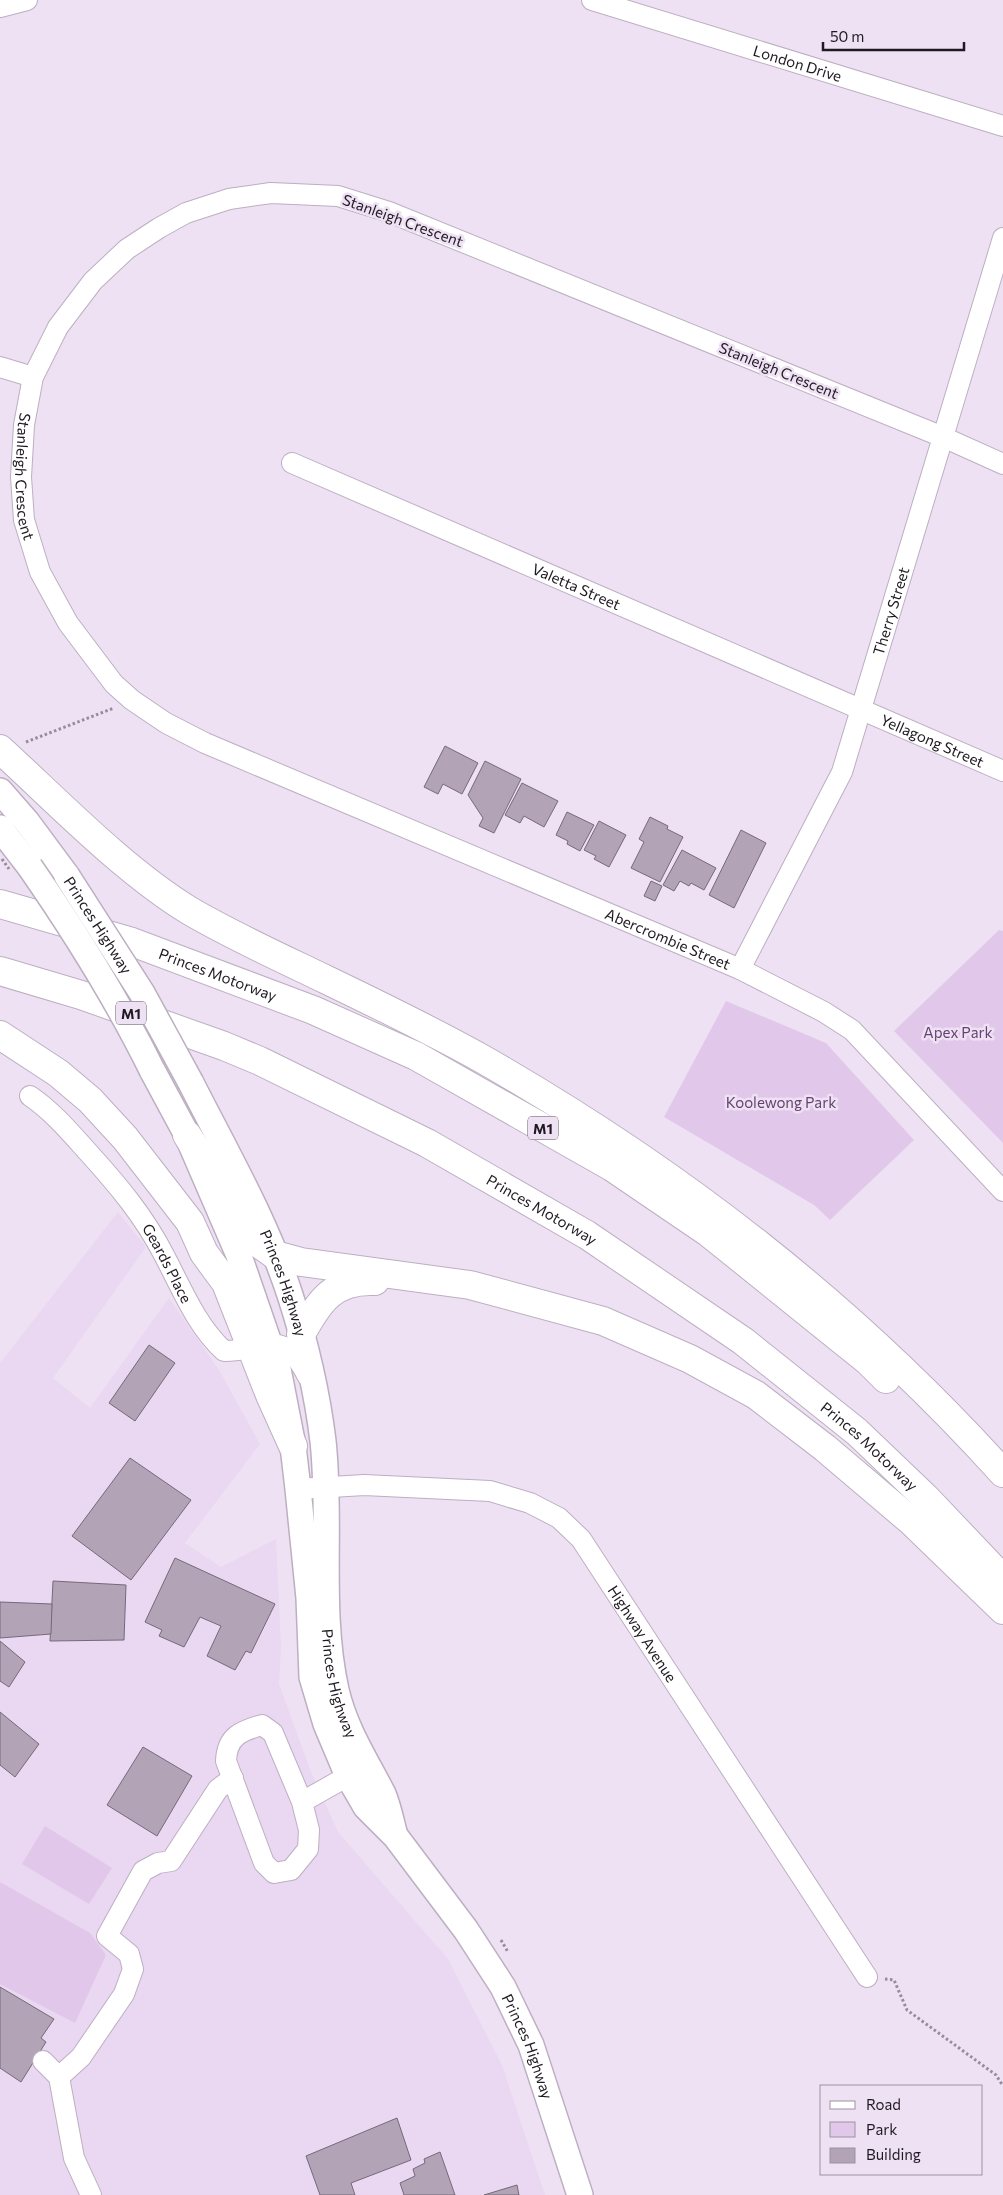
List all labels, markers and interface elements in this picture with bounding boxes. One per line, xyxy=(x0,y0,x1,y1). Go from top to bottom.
scale bar xyxy=(823,20,964,52)
text: 50 m xyxy=(830,27,864,45)
street label: London Drive xyxy=(751,41,844,85)
street label: Stanleigh Crescent xyxy=(340,190,466,250)
street label: Stanleigh Crescent xyxy=(717,338,841,402)
street label: Stanleigh Crescent xyxy=(12,412,39,542)
street label: Valetta Street xyxy=(530,559,623,613)
street label: Therry Street xyxy=(869,565,912,657)
street label: Yellagong Street xyxy=(878,710,987,771)
street label: Princes Highway xyxy=(61,873,136,977)
street label: Abercrombie Street xyxy=(603,904,733,973)
street label: Princes Motorway xyxy=(156,944,279,1005)
road number: M1 xyxy=(116,1001,146,1024)
park label: Apex Park xyxy=(923,1023,993,1041)
park label: Koolewong Park xyxy=(726,1093,836,1111)
road number: M1 xyxy=(528,1116,558,1140)
street label: Princes Motorway xyxy=(484,1170,601,1248)
street label: Geards Place xyxy=(139,1220,196,1306)
street label: Princes Highway xyxy=(257,1227,311,1339)
street label: Princes Motorway xyxy=(817,1398,922,1495)
street label: Highway Avenue xyxy=(605,1582,681,1685)
street label: Princes Highway xyxy=(319,1628,361,1741)
street label: Princes Highway xyxy=(499,1991,557,2101)
legend xyxy=(820,2085,983,2175)
text: Road xyxy=(866,2095,901,2113)
text: Park xyxy=(866,2120,897,2138)
text: Building xyxy=(866,2145,921,2163)

